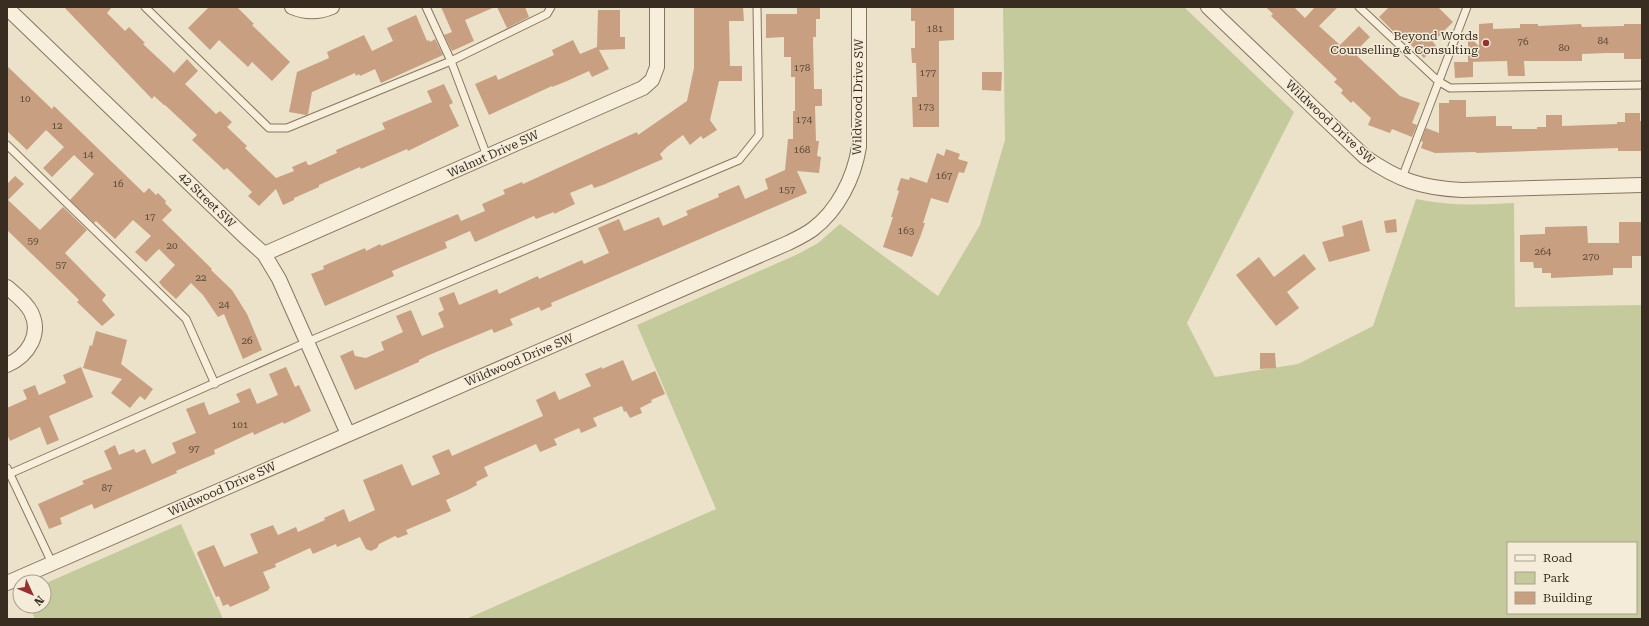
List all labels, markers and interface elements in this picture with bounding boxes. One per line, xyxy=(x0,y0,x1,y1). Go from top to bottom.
house number: 181 xyxy=(927,23,944,34)
place label: Beyond Words Counselling & Consulting xyxy=(1330,29,1478,57)
house number: 84 xyxy=(1597,35,1609,46)
house number: 76 xyxy=(1517,36,1529,47)
street label: Wildwood Drive SW xyxy=(850,38,866,155)
marker: Beyond Words Counselling & Consulting xyxy=(1481,38,1491,48)
house number: 80 xyxy=(1558,42,1570,53)
house number: 178 xyxy=(794,62,811,73)
house number: 177 xyxy=(920,67,937,78)
street label: Wildwood Drive SW xyxy=(1283,77,1378,167)
house number: 10 xyxy=(19,93,31,104)
house number: 173 xyxy=(918,101,935,112)
house number: 174 xyxy=(796,114,813,125)
house number: 12 xyxy=(51,120,63,131)
street label: Walnut Drive SW xyxy=(445,127,542,180)
house number: 168 xyxy=(794,144,811,155)
house number: 14 xyxy=(82,149,94,160)
street label: 42 Street SW xyxy=(176,169,239,231)
house number: 167 xyxy=(936,170,953,181)
house number: 16 xyxy=(112,178,124,189)
house number: 157 xyxy=(779,184,796,195)
house number: 17 xyxy=(144,211,156,222)
house number: 163 xyxy=(898,225,915,236)
house number: 59 xyxy=(27,235,39,246)
house number: 20 xyxy=(166,240,178,251)
house number: 264 xyxy=(1535,246,1552,257)
house number: 270 xyxy=(1583,251,1600,262)
house number: 57 xyxy=(55,259,67,270)
house number: 22 xyxy=(195,272,207,283)
house number: 24 xyxy=(218,299,230,310)
street label: Wildwood Drive SW xyxy=(463,330,576,389)
house number: 26 xyxy=(241,335,253,346)
house number: 101 xyxy=(232,419,249,430)
house number: 97 xyxy=(188,443,200,454)
street label: Wildwood Drive SW xyxy=(166,459,279,519)
house number: 87 xyxy=(101,482,113,493)
legend xyxy=(1507,542,1637,614)
text: Road xyxy=(1543,551,1573,565)
text: Park xyxy=(1543,571,1570,585)
north arrow xyxy=(12,574,52,614)
text: Building xyxy=(1543,591,1592,605)
text: N xyxy=(31,593,46,609)

